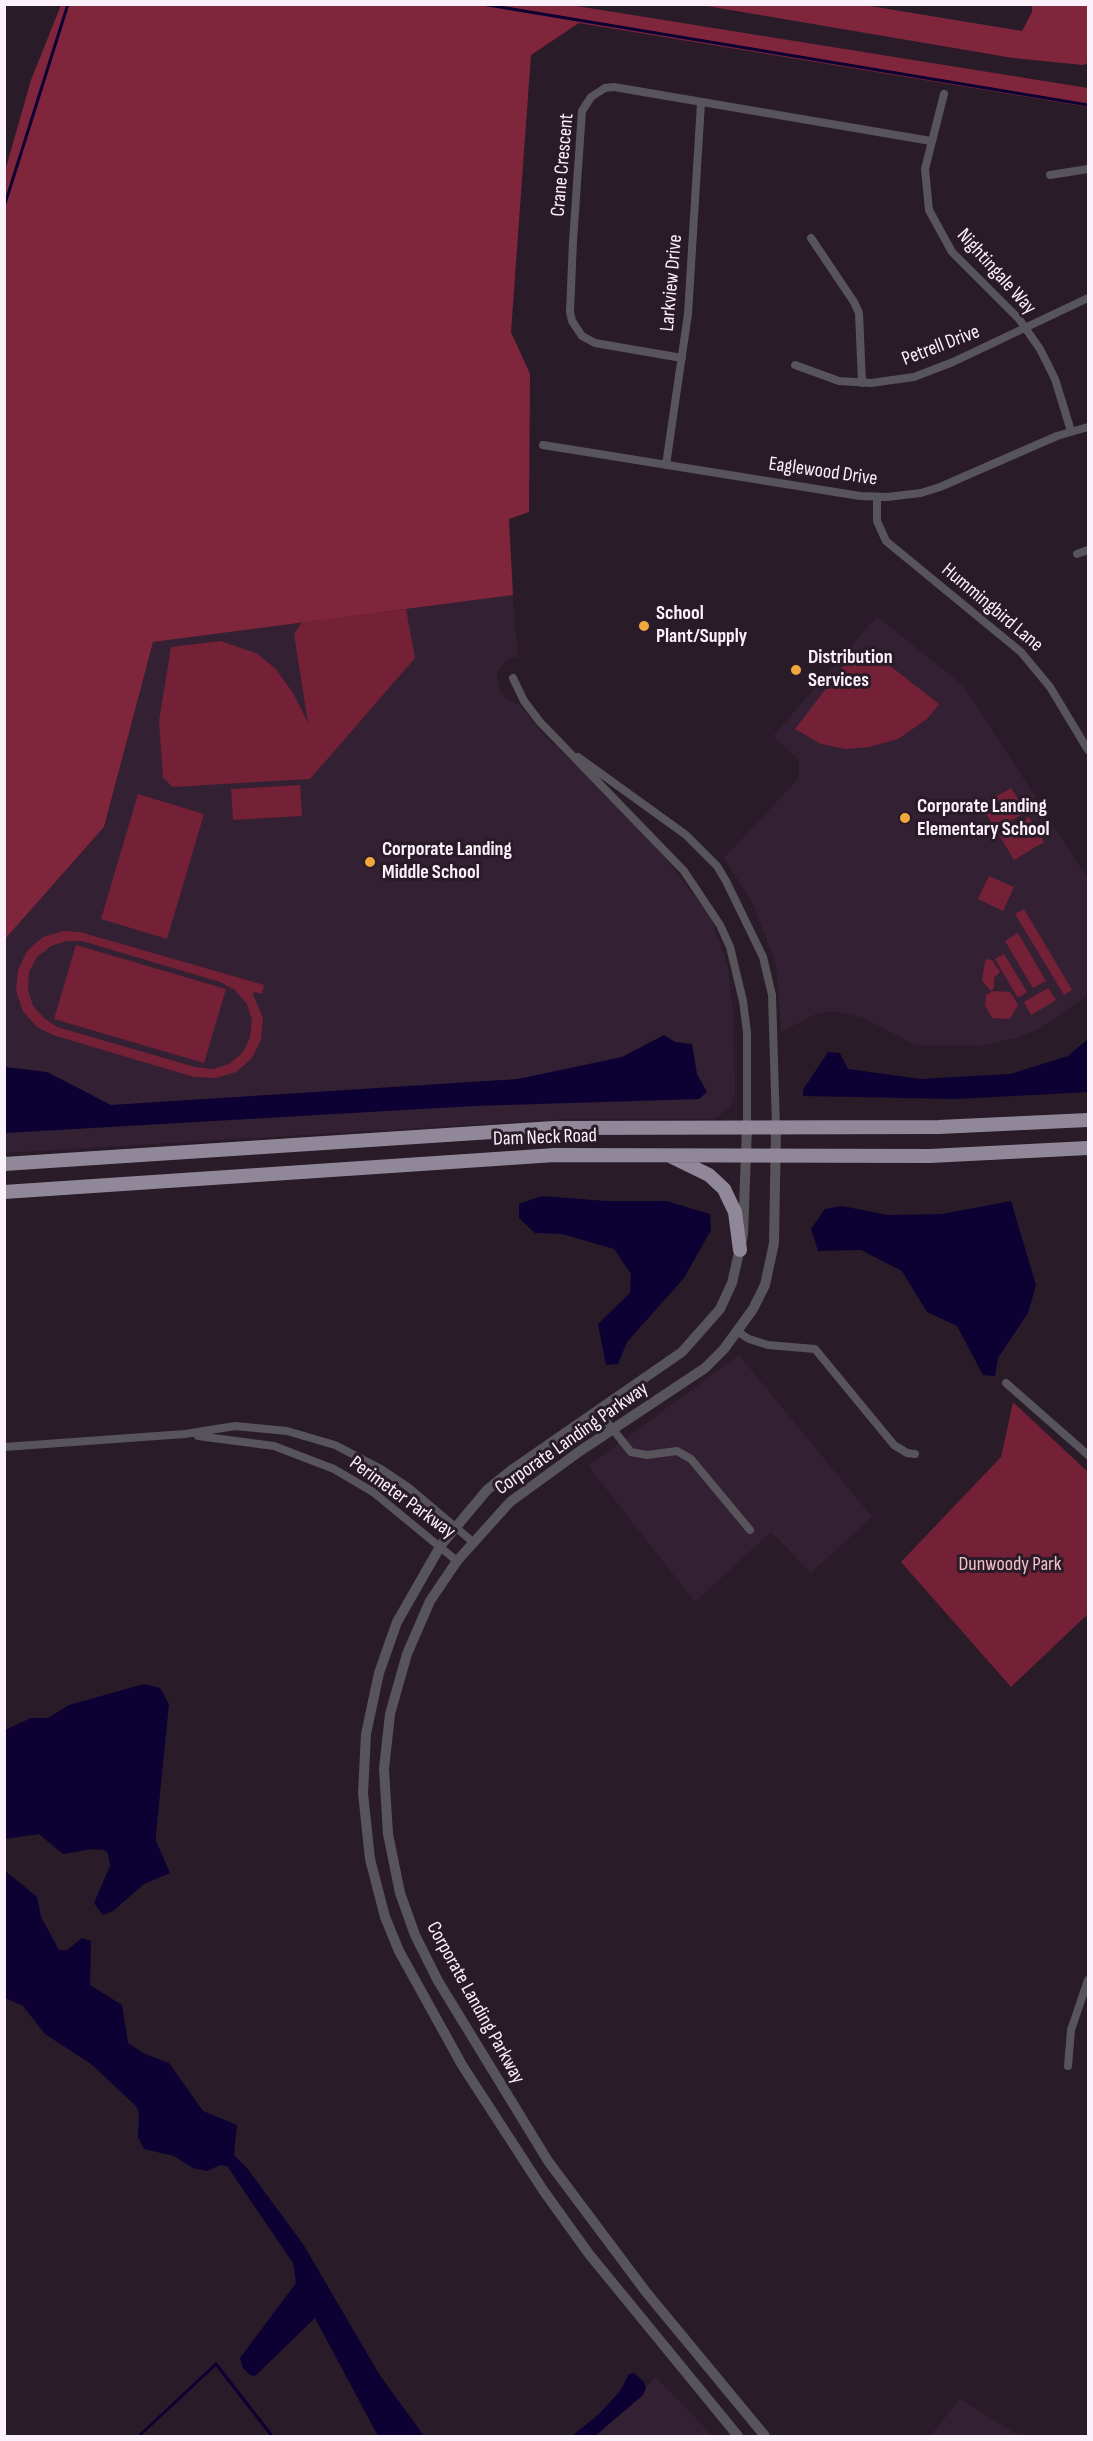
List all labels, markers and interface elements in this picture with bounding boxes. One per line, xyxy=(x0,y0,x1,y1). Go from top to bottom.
street label: Crane Crescent xyxy=(547,112,579,218)
street label: Nightingale Way xyxy=(951,224,1041,320)
street label: Larkview Drive xyxy=(656,234,688,332)
street label: Petrell Drive xyxy=(899,320,983,372)
street label: Eaglewood Drive xyxy=(767,452,879,492)
street label: Hummingbird Lane xyxy=(936,559,1048,657)
place label: School Plant/Supply xyxy=(656,602,747,649)
marker: School Plant/Supply xyxy=(637,619,651,633)
place label: Distribution Services xyxy=(808,646,893,693)
marker: Distribution Services xyxy=(789,663,803,677)
place label: Corporate Landing Elementary School xyxy=(917,795,1050,842)
marker: Corporate Landing Elementary School xyxy=(898,811,912,825)
place label: Corporate Landing Middle School xyxy=(382,838,512,885)
marker: Corporate Landing Middle School xyxy=(363,855,377,869)
street label: Dam Neck Road xyxy=(493,1124,597,1152)
street label: Corporate Landing Parkway xyxy=(491,1377,653,1501)
street label: Perimeter Parkway xyxy=(344,1451,460,1545)
park label: Dunwoody Park xyxy=(959,1553,1061,1577)
street label: Corporate Landing Parkway xyxy=(421,1918,529,2088)

